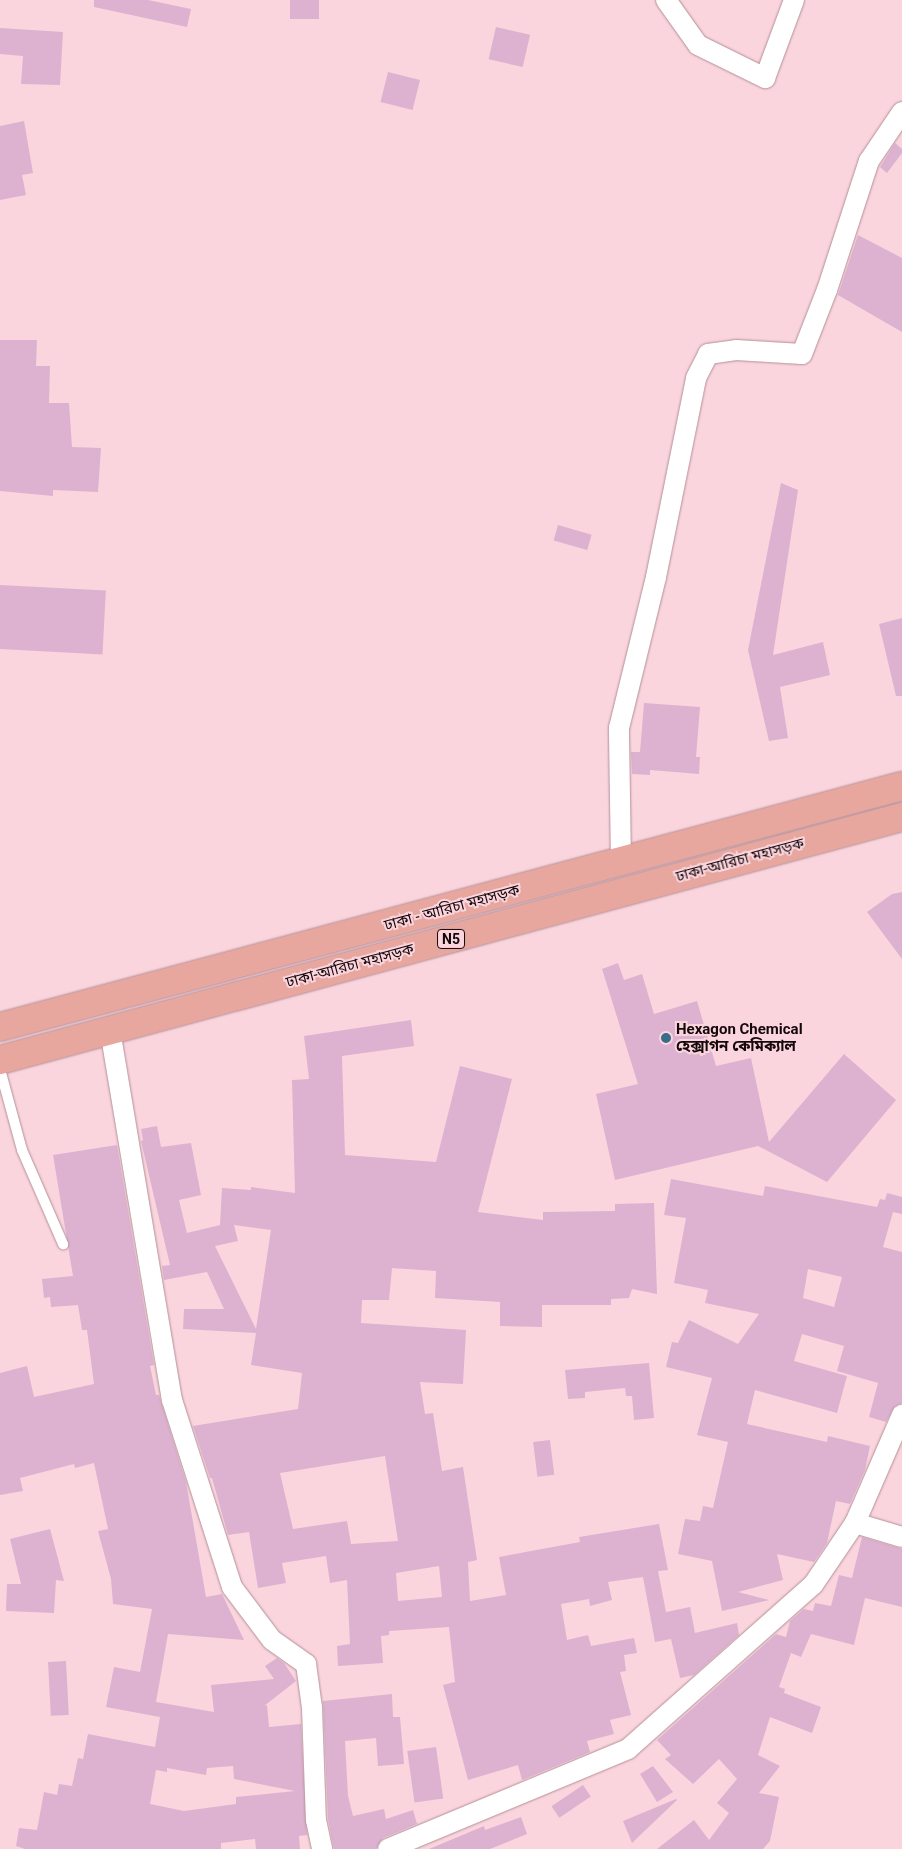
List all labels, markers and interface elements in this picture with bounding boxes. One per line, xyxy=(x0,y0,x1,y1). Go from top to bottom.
street label: ঢাকা-আরিচা মহাসড়ক xyxy=(674,834,806,886)
street label: ঢাকা - আরিচা মহাসড়ক xyxy=(382,881,522,935)
road number: N5 xyxy=(436,928,466,951)
street label: ঢাকা-আরিচা মহাসড়ক xyxy=(284,940,416,992)
place label: Hexagon Chemical হেক্সাগন কেমিক্যাল xyxy=(676,1020,803,1055)
marker: Hexagon Chemical হেক্সাগন কেমিক্যাল xyxy=(660,1032,672,1044)

